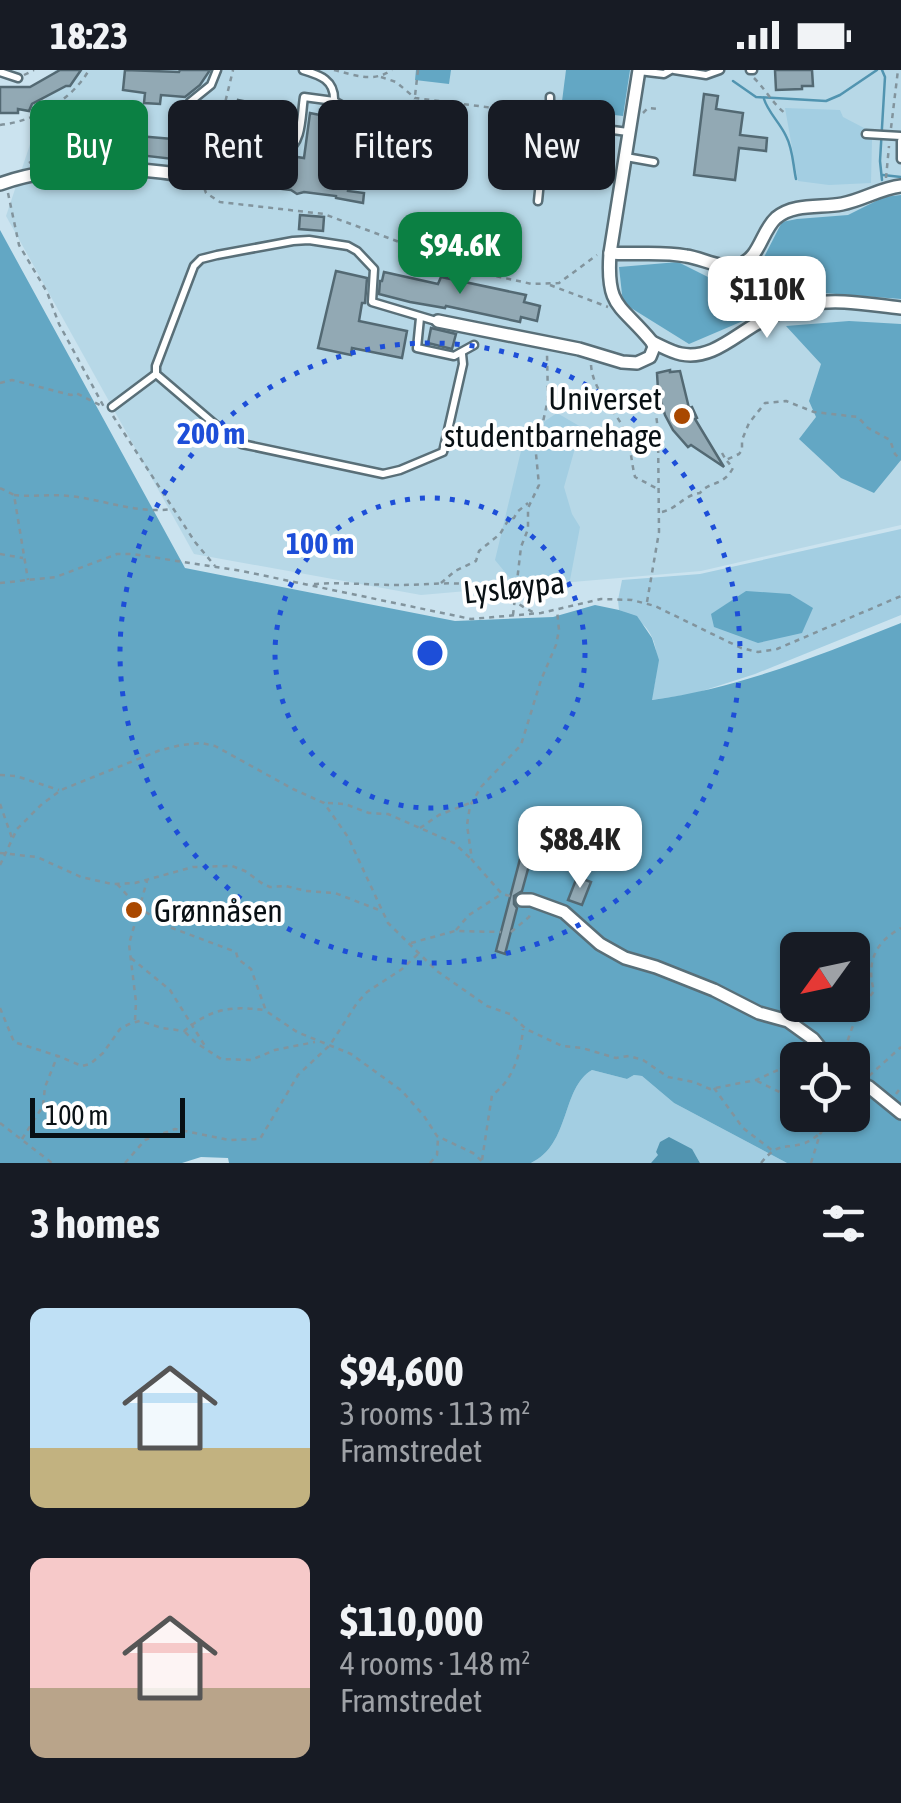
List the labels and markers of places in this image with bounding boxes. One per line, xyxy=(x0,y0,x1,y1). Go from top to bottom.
pin: $94.6K xyxy=(379,212,541,297)
pin: $110K xyxy=(697,256,837,341)
place label: Universet studentbarnehage xyxy=(444,380,662,454)
marker: Universet studentbarnehage xyxy=(671,405,693,427)
centre of rings xyxy=(412,635,448,671)
pin: $88.4K xyxy=(499,806,661,891)
place label: Grønnåsen xyxy=(154,892,283,929)
marker: Grønnåsen xyxy=(123,899,145,921)

